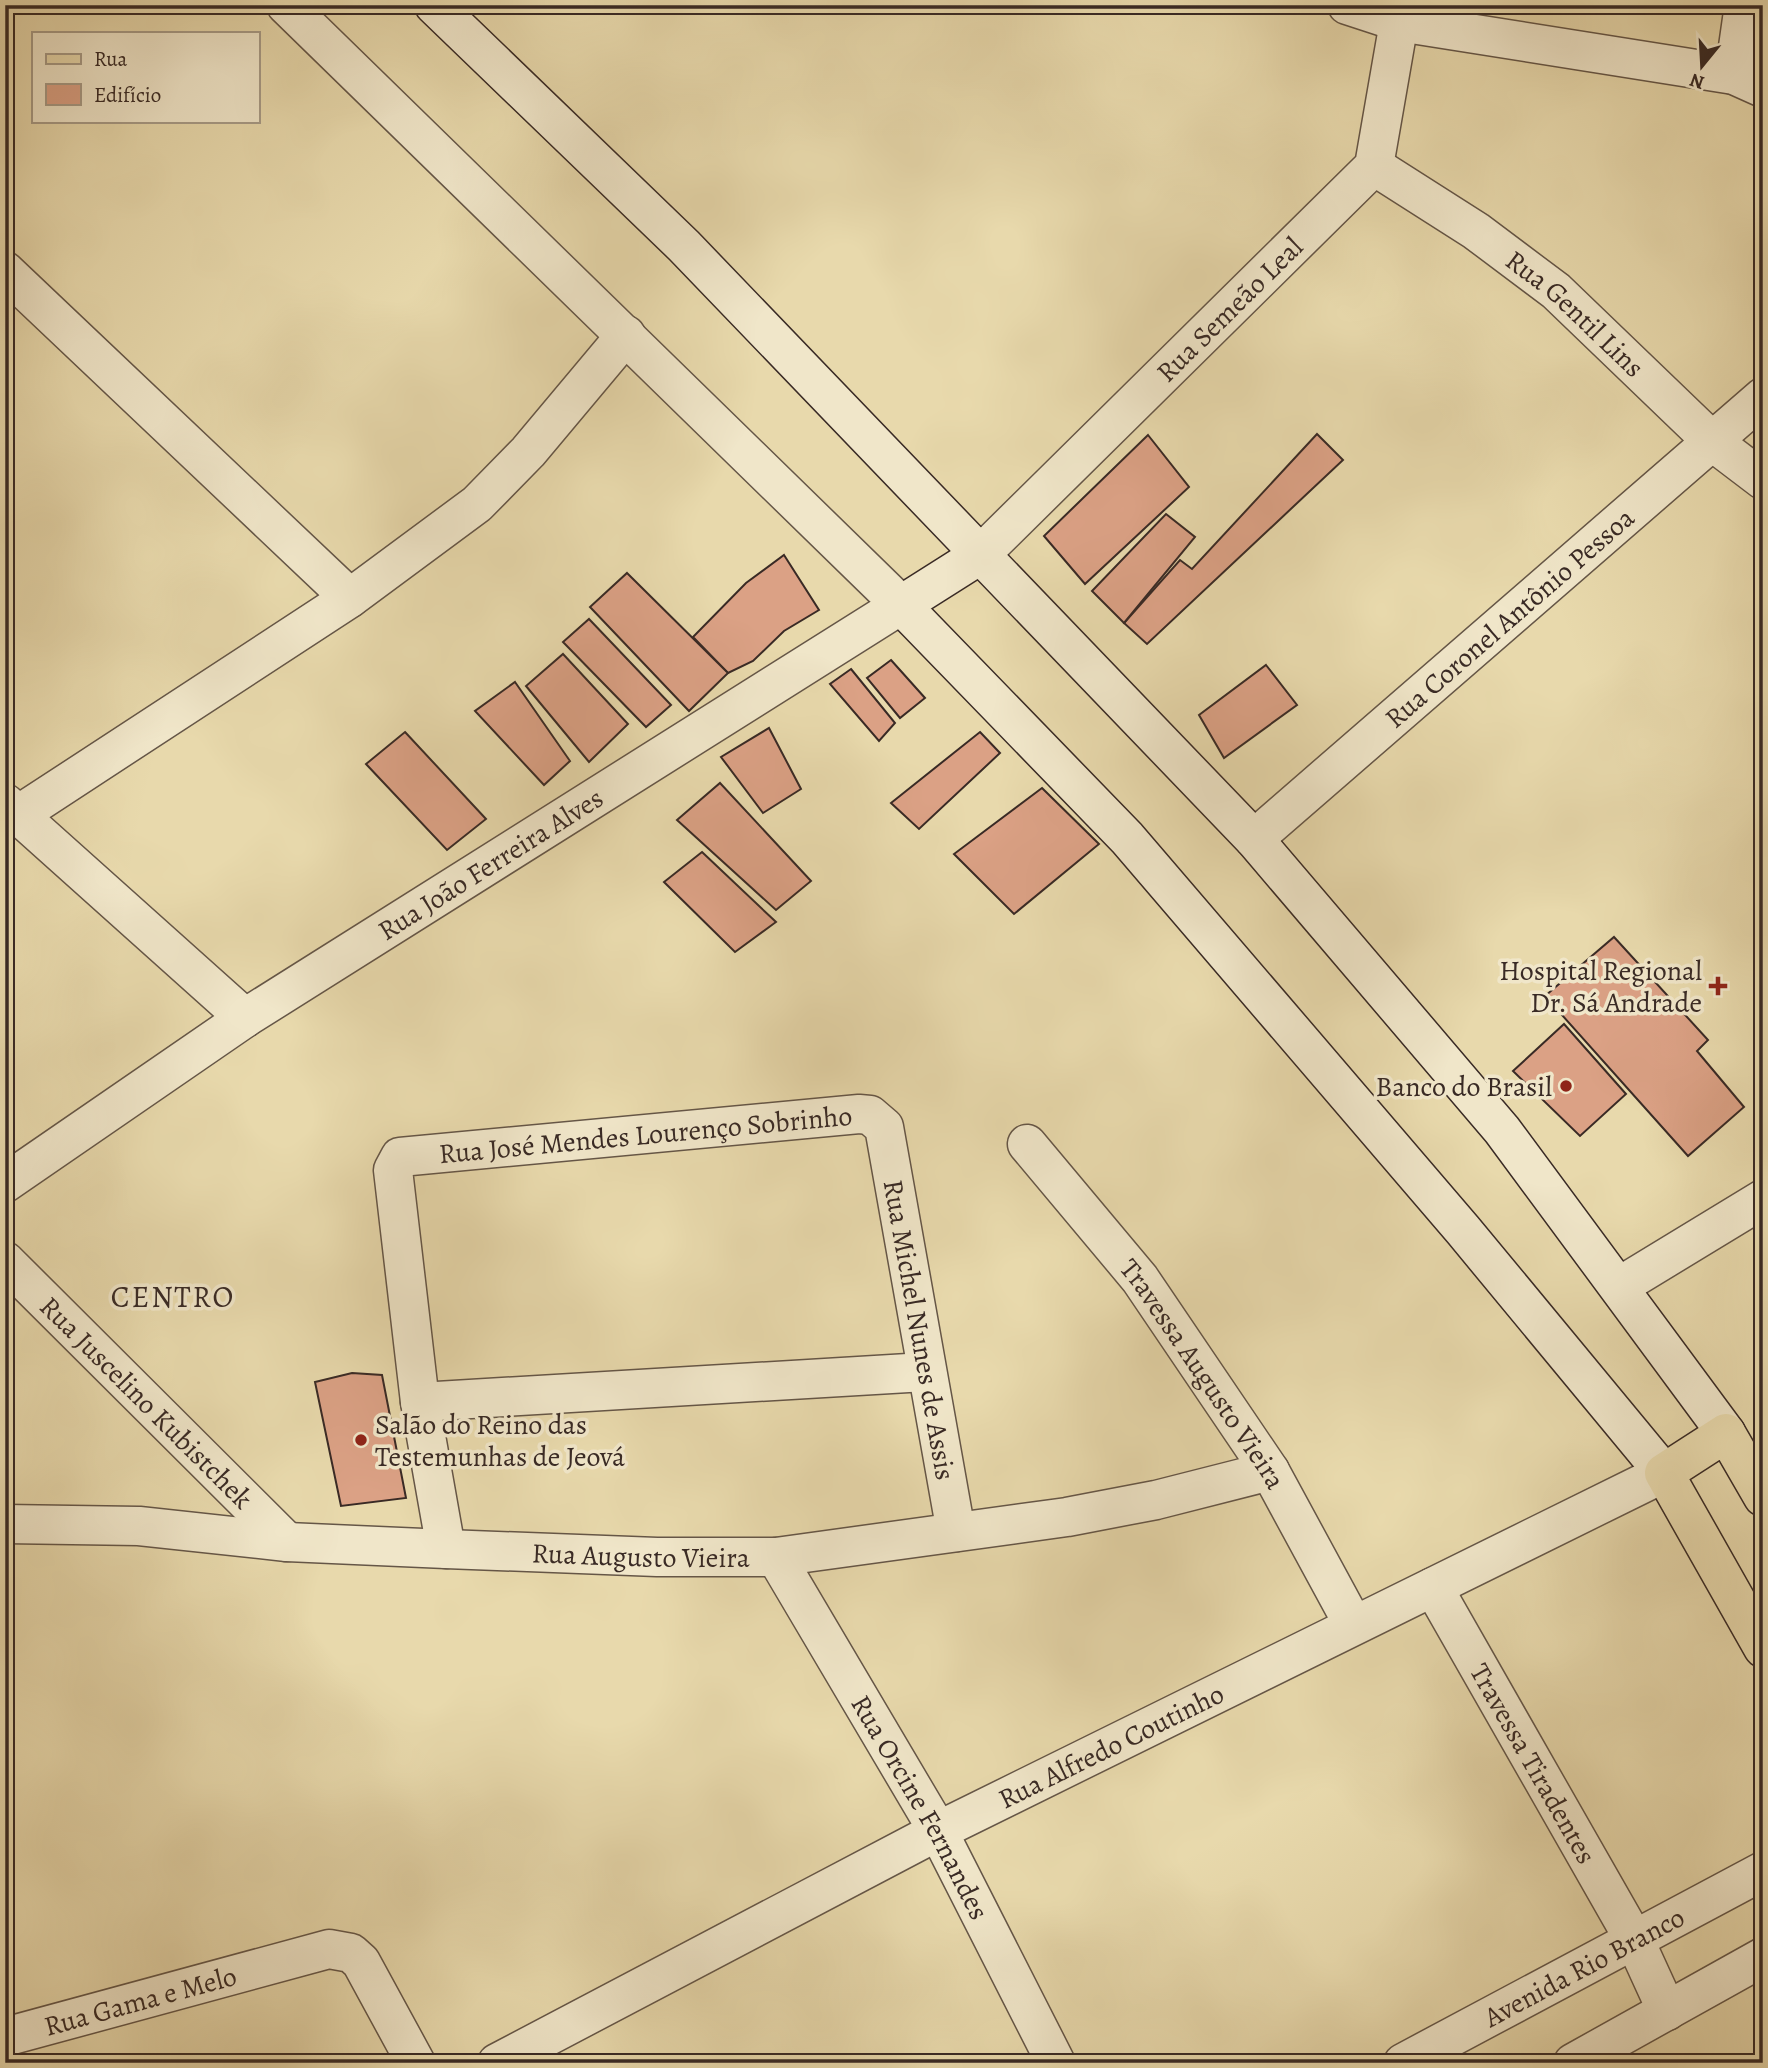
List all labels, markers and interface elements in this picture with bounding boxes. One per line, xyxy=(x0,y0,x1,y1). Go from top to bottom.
legend xyxy=(32,32,259,122)
north arrow xyxy=(1666,32,1736,102)
text: Rua xyxy=(94,45,128,73)
text: N xyxy=(1686,67,1708,96)
text: Edifício xyxy=(94,81,161,109)
street label: Rua Semeão Leal xyxy=(1148,229,1312,391)
street label: Rua Gentil Lins xyxy=(1497,242,1652,386)
street label: Rua Coronel Antônio Pessoa xyxy=(1377,499,1643,737)
street label: Rua João Ferreira Alves xyxy=(371,779,611,950)
place label: Hospital Regional Dr. Sá Andrade xyxy=(1499,952,1702,1022)
marker: Hospital Regional Dr. Sá Andrade xyxy=(1708,976,1728,996)
place label: Banco do Brasil xyxy=(1376,1068,1552,1106)
marker: Banco do Brasil xyxy=(1558,1078,1574,1094)
street label: Rua José Mendes Lourenço Sobrinho xyxy=(437,1097,854,1173)
street label: Rua Michel Nunes de Assis xyxy=(874,1177,964,1483)
street label: Travessa Augusto Vieira xyxy=(1111,1251,1294,1496)
district label: CENTRO xyxy=(111,1277,235,1317)
street label: Rua Juscelino Kubistchek xyxy=(31,1288,261,1518)
place label: Salão do Reino das Testemunhas de Jeová xyxy=(375,1406,625,1476)
marker: Salão do Reino das Testemunhas de Jeová xyxy=(353,1432,369,1448)
street label: Rua Augusto Vieira xyxy=(531,1534,750,1577)
street label: Travessa Tiradentes xyxy=(1460,1657,1605,1871)
street label: Rua Alfredo Coutinho xyxy=(992,1675,1230,1818)
street label: Rua Orcine Fernandes xyxy=(842,1688,998,1926)
street label: Avenida Rio Branco xyxy=(1476,1898,1691,2037)
street label: Rua Gama e Melo xyxy=(40,1957,241,2046)

